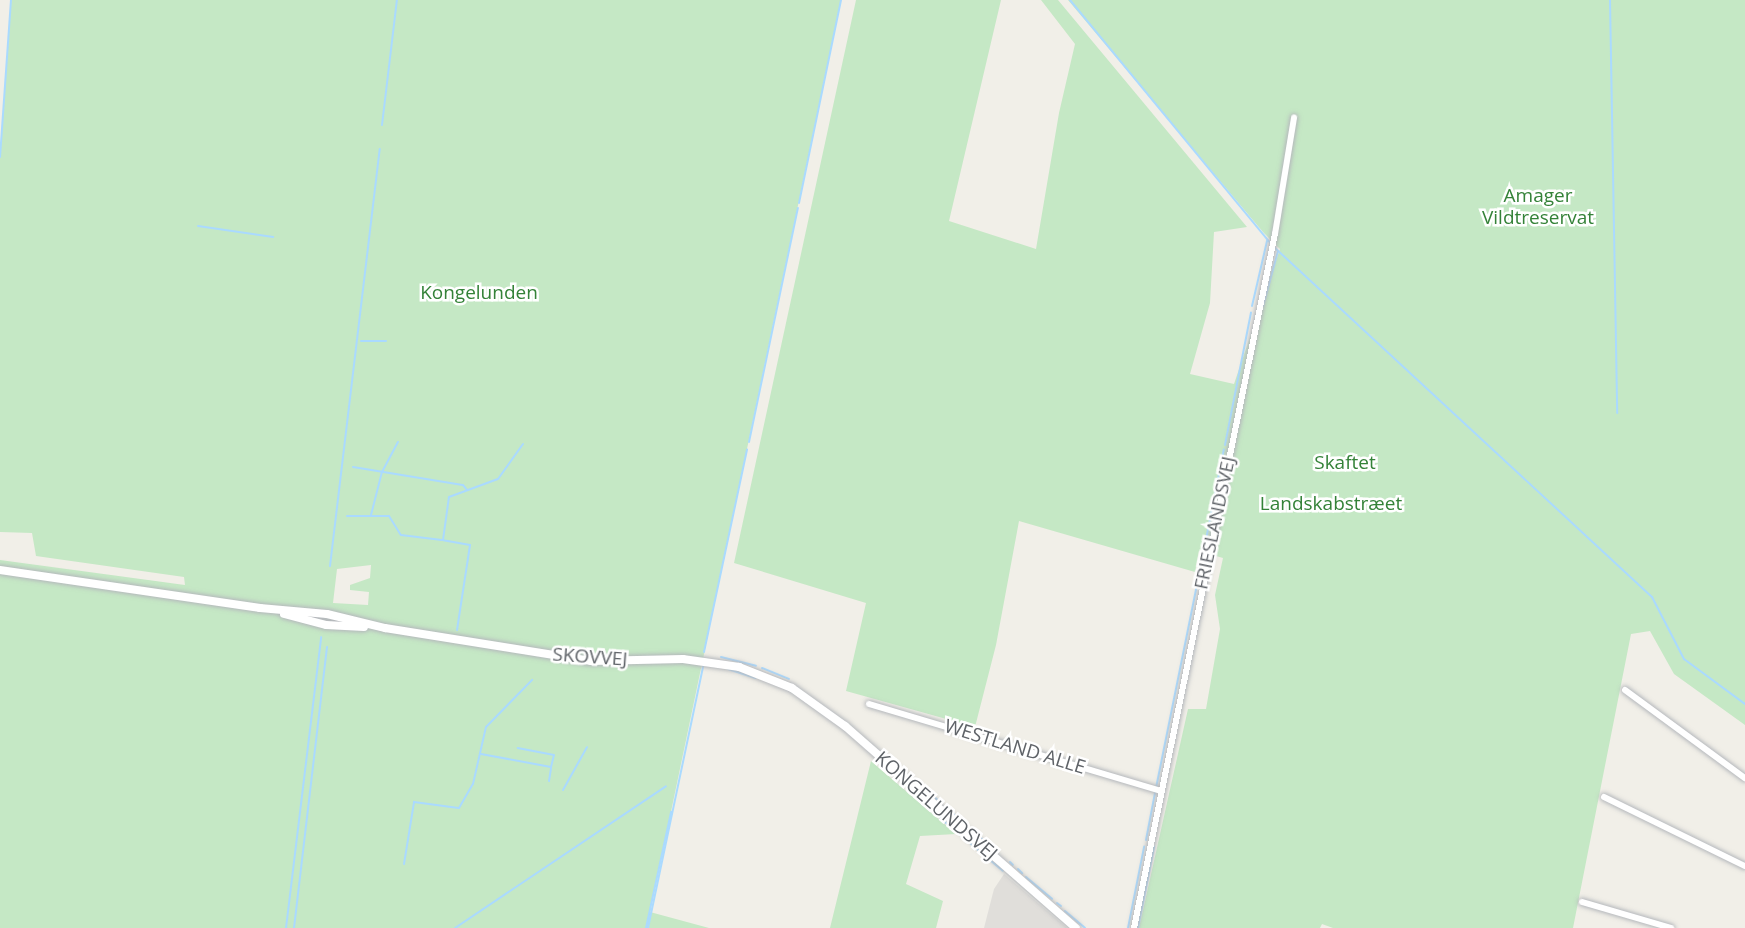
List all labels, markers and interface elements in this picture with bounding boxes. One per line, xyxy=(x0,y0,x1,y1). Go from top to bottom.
park label: Amager Vildtreservat xyxy=(1482,185,1594,229)
park label: Kongelunden xyxy=(420,282,538,304)
park label: Skaftet xyxy=(1314,452,1376,474)
street label: FRIESLANDSVEJ xyxy=(1190,454,1240,592)
park label: Landskabstræet xyxy=(1260,493,1402,515)
street label: SKOVVEJ xyxy=(552,643,628,671)
street label: WESTLAND ALLE xyxy=(942,715,1088,779)
street label: KONGELUNDSVEJ xyxy=(870,747,1002,865)

